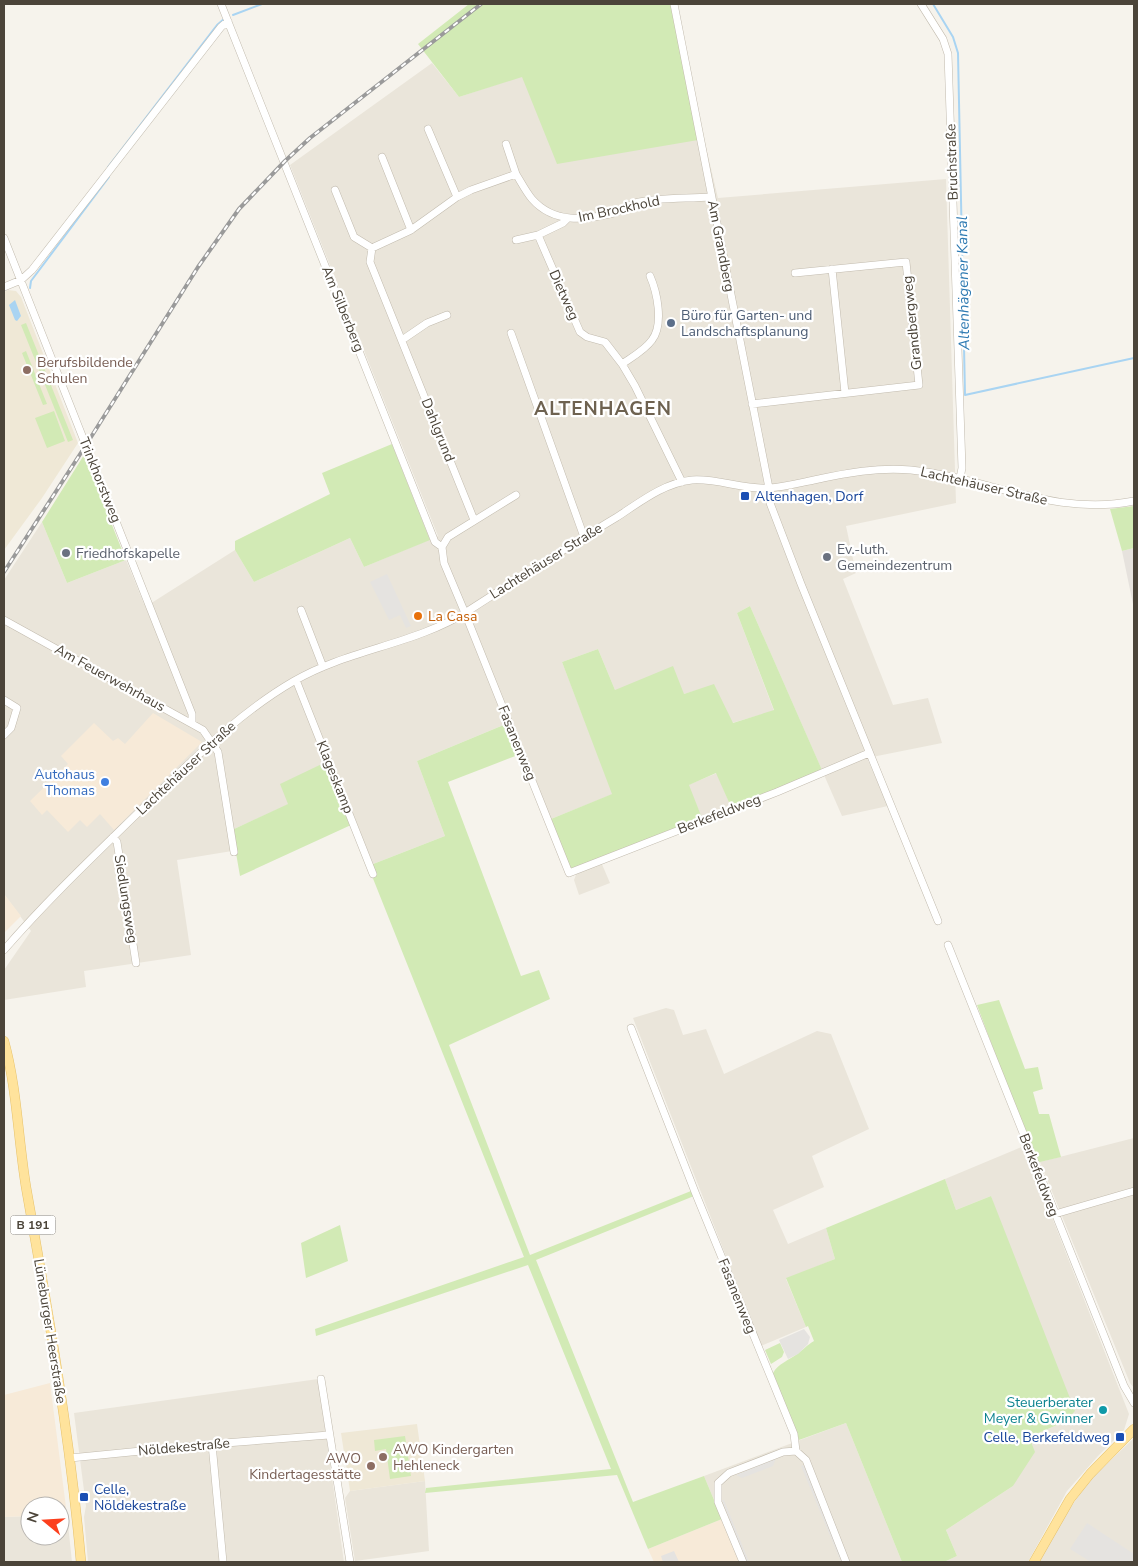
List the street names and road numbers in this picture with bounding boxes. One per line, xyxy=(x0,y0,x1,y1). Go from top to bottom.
street label: Bruchstraße xyxy=(941,123,963,201)
street label: Im Brockhold xyxy=(577,191,661,227)
street label: Am Grandberg xyxy=(703,198,739,294)
street label: Am Silberberg xyxy=(317,263,369,355)
street label: Dietweg xyxy=(544,267,584,323)
street label: Grandbergweg xyxy=(898,275,926,371)
street label: Dahlgrund xyxy=(417,395,459,465)
street label: Trinkhorstweg xyxy=(74,435,126,525)
street label: Lachtehäuser Straße xyxy=(919,462,1049,510)
street label: Lachtehäuser Straße xyxy=(486,519,606,603)
street label: Am Feuerwehrhaus xyxy=(51,640,169,716)
street label: Fasanenweg xyxy=(493,703,541,783)
street label: Lachtehäuser Straße xyxy=(132,717,240,819)
street label: Klageskamp xyxy=(312,738,358,816)
street label: Berkefeldweg xyxy=(675,789,763,839)
street label: Siedlungsweg xyxy=(110,853,142,945)
street label: Berkefeldweg xyxy=(1014,1131,1064,1219)
road number: B 191 xyxy=(10,1216,56,1234)
street label: Fasanenweg xyxy=(713,1256,761,1336)
street label: Lüneburger Heerstraße xyxy=(29,1257,71,1405)
street label: Nöldekestraße xyxy=(137,1434,231,1460)

